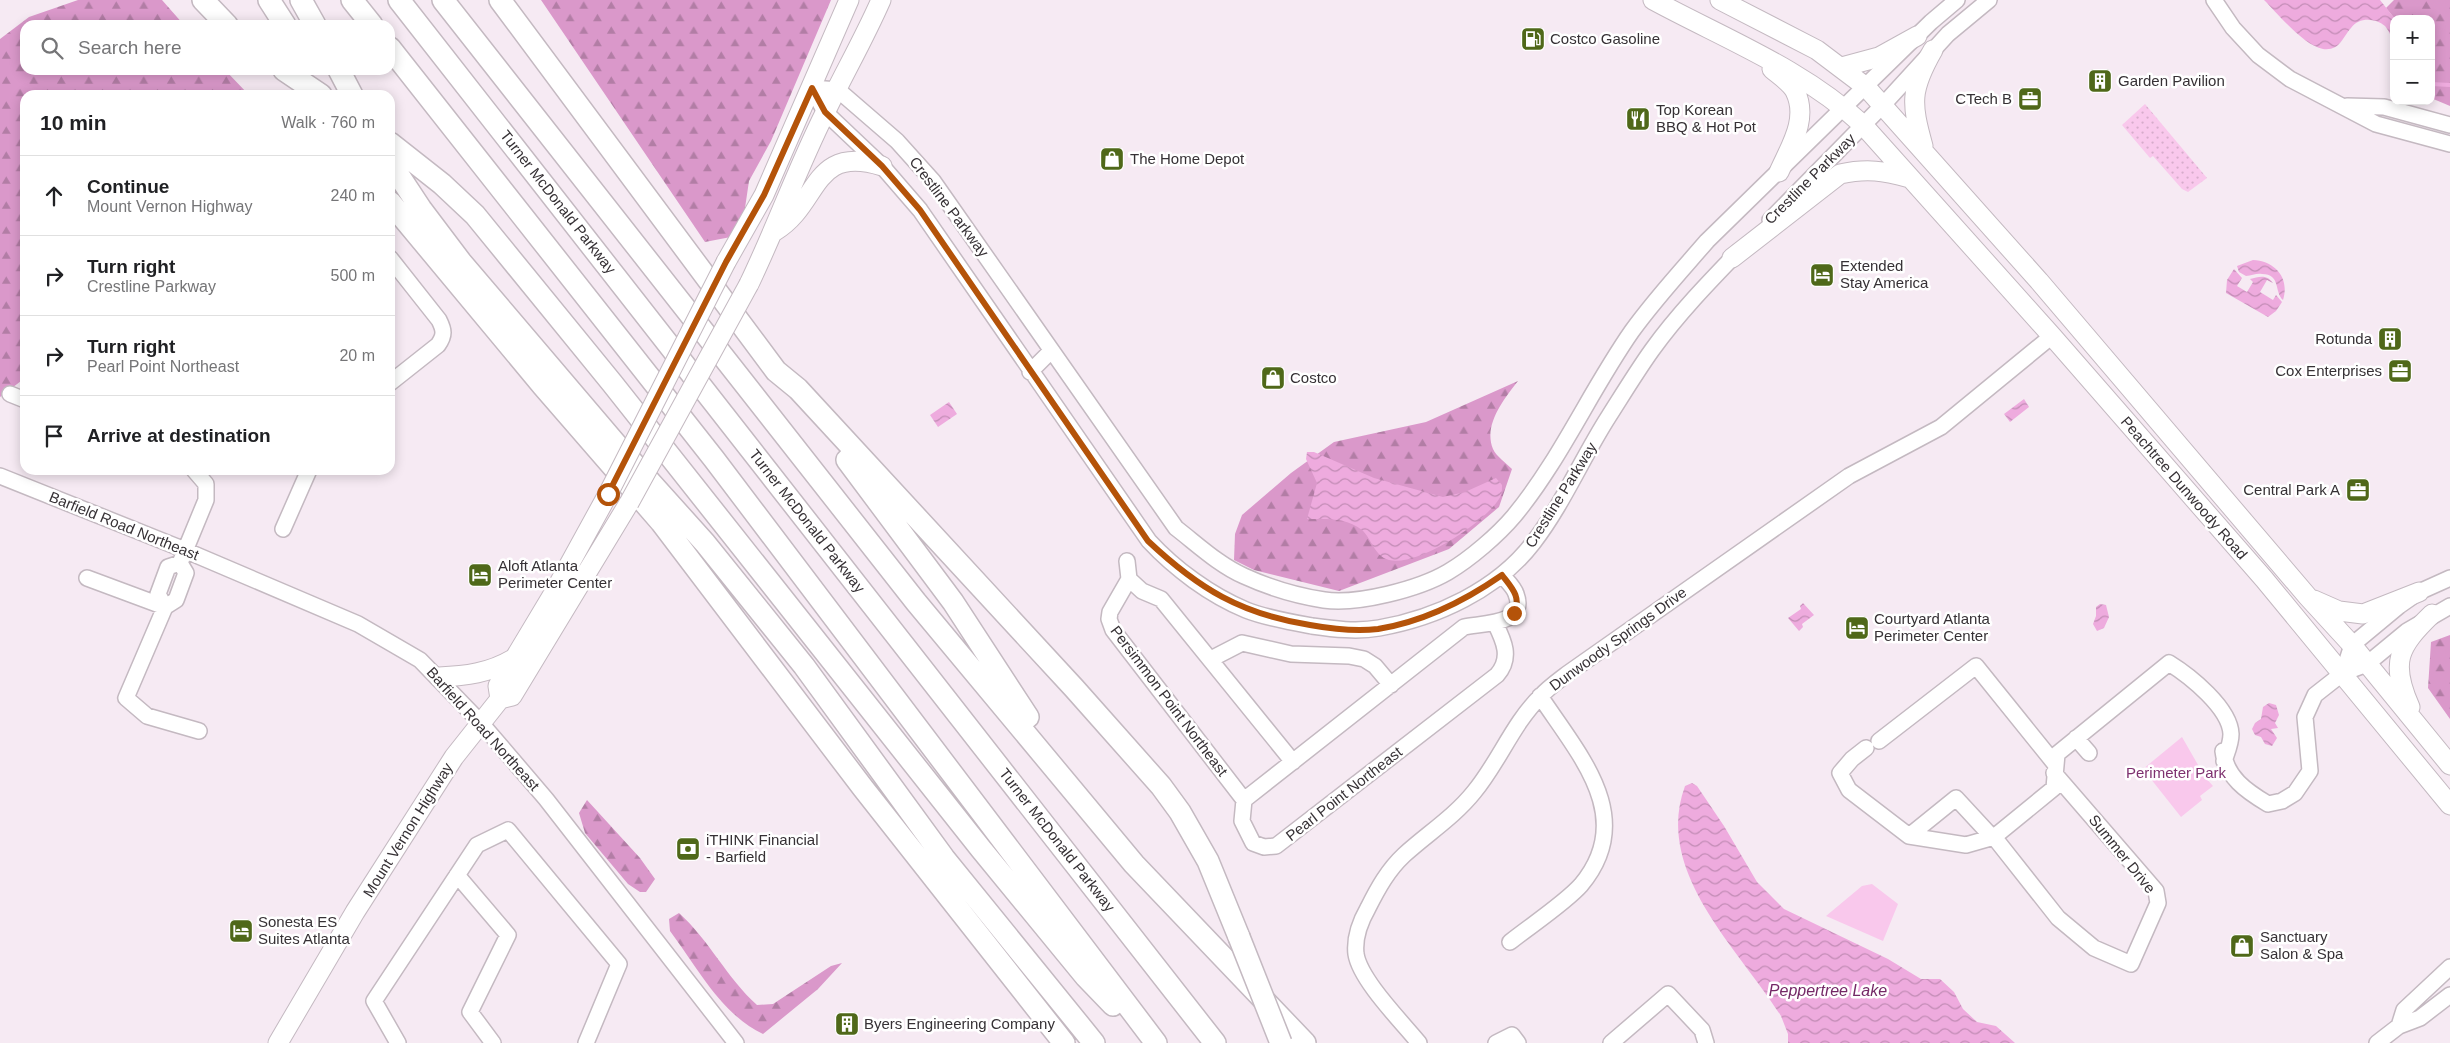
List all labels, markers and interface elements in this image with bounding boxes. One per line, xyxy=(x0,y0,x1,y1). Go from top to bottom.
map controls xyxy=(2390,15,2435,105)
button: + xyxy=(2390,15,2435,60)
search box xyxy=(20,20,395,75)
fuel station icon: Costco Gasoline xyxy=(1520,26,1546,52)
place label: Costco Gasoline xyxy=(1550,30,1660,47)
icon: search xyxy=(38,34,66,62)
text: Search here xyxy=(78,37,182,58)
button: − xyxy=(2390,60,2435,105)
building icon: Garden Pavilion xyxy=(2087,68,2113,94)
place label: Garden Pavilion xyxy=(2118,72,2225,89)
office icon: CTech B xyxy=(2017,86,2043,112)
place label: CTech B xyxy=(1955,90,2012,107)
place label: Top Korean BBQ & Hot Pot xyxy=(1656,101,1757,135)
restaurant icon: Top Korean BBQ & Hot Pot xyxy=(1625,106,1651,132)
text: 10 min xyxy=(40,111,107,134)
text: Walk · 760 m xyxy=(281,114,375,131)
street label: Turner McDonald Parkway xyxy=(497,127,620,277)
street label: Crestline Parkway xyxy=(1761,130,1859,227)
shop icon: The Home Depot xyxy=(1099,146,1125,172)
place label: The Home Depot xyxy=(1130,150,1245,167)
street label: Crestline Parkway xyxy=(906,153,993,260)
text: Continue xyxy=(87,176,169,197)
icon: ahead xyxy=(40,182,68,210)
text: 240 m xyxy=(331,187,375,204)
text: Mount Vernon Highway xyxy=(87,198,252,215)
text: Turn right xyxy=(87,256,175,277)
place label: Extended Stay America xyxy=(1840,257,1929,291)
icon: right xyxy=(40,262,68,290)
hotel icon: Extended Stay America xyxy=(1809,262,1835,288)
text: 500 m xyxy=(331,267,375,284)
text: Crestline Parkway xyxy=(87,278,216,295)
building icon: Rotunda xyxy=(2377,326,2403,352)
place label: Rotunda xyxy=(2315,330,2373,347)
text: Turn right xyxy=(87,336,175,357)
icon: right xyxy=(40,342,68,370)
text: 20 m xyxy=(339,347,375,364)
text: Pearl Point Northeast xyxy=(87,358,239,375)
office icon: Cox Enterprises xyxy=(2387,358,2413,384)
place label: Cox Enterprises xyxy=(2275,362,2382,379)
shop icon: Costco xyxy=(1260,365,1286,391)
place label: Costco xyxy=(1290,369,1337,386)
street label: Peachtree Dunwoody Road xyxy=(2118,413,2251,562)
icon: arrive xyxy=(40,422,68,450)
text: Arrive at destination xyxy=(87,425,271,446)
street label: Crestline Parkway xyxy=(1521,439,1600,550)
street label: Turner McDonald Parkway xyxy=(746,446,869,596)
office icon: Central Park A xyxy=(2345,477,2371,503)
place label: Central Park A xyxy=(2243,481,2340,498)
route start xyxy=(597,483,620,506)
street label: Barfield Road Northeast xyxy=(47,488,202,564)
place label: Aloft Atlanta Perimeter Center xyxy=(498,557,612,591)
hotel icon: Aloft Atlanta Perimeter Center xyxy=(467,562,493,588)
street label: Dunwoody Springs Drive xyxy=(1546,583,1689,694)
route end xyxy=(1503,602,1526,625)
place label: Courtyard Atlanta Perimeter Center xyxy=(1874,610,1991,644)
hotel icon: Courtyard Atlanta Perimeter Center xyxy=(1844,615,1870,641)
street label: Persimmon Point Northeast xyxy=(1107,622,1232,780)
street label: Barfield Road Northeast xyxy=(423,663,544,794)
street label: Pearl Point Northeast xyxy=(1282,743,1406,844)
street label: Mount Vernon Highway xyxy=(359,759,456,900)
park label: Perimeter Park xyxy=(2126,764,2227,781)
street label: Turner McDonald Parkway xyxy=(996,765,1119,915)
street label: Summer Drive xyxy=(2086,811,2159,896)
place label: iTHINK Financial - Barfield xyxy=(706,831,819,865)
bank icon: iTHINK Financial - Barfield xyxy=(675,836,701,862)
place label: Sonesta ES Suites Atlanta xyxy=(258,913,350,947)
hotel icon: Sonesta ES Suites Atlanta xyxy=(228,918,254,944)
place label: Sanctuary Salon & Spa xyxy=(2260,928,2344,962)
shop icon: Sanctuary Salon & Spa xyxy=(2229,933,2255,959)
water label: Peppertree Lake xyxy=(1769,982,1887,999)
building icon: Byers Engineering Company xyxy=(834,1011,860,1037)
place label: Byers Engineering Company xyxy=(864,1015,1055,1032)

